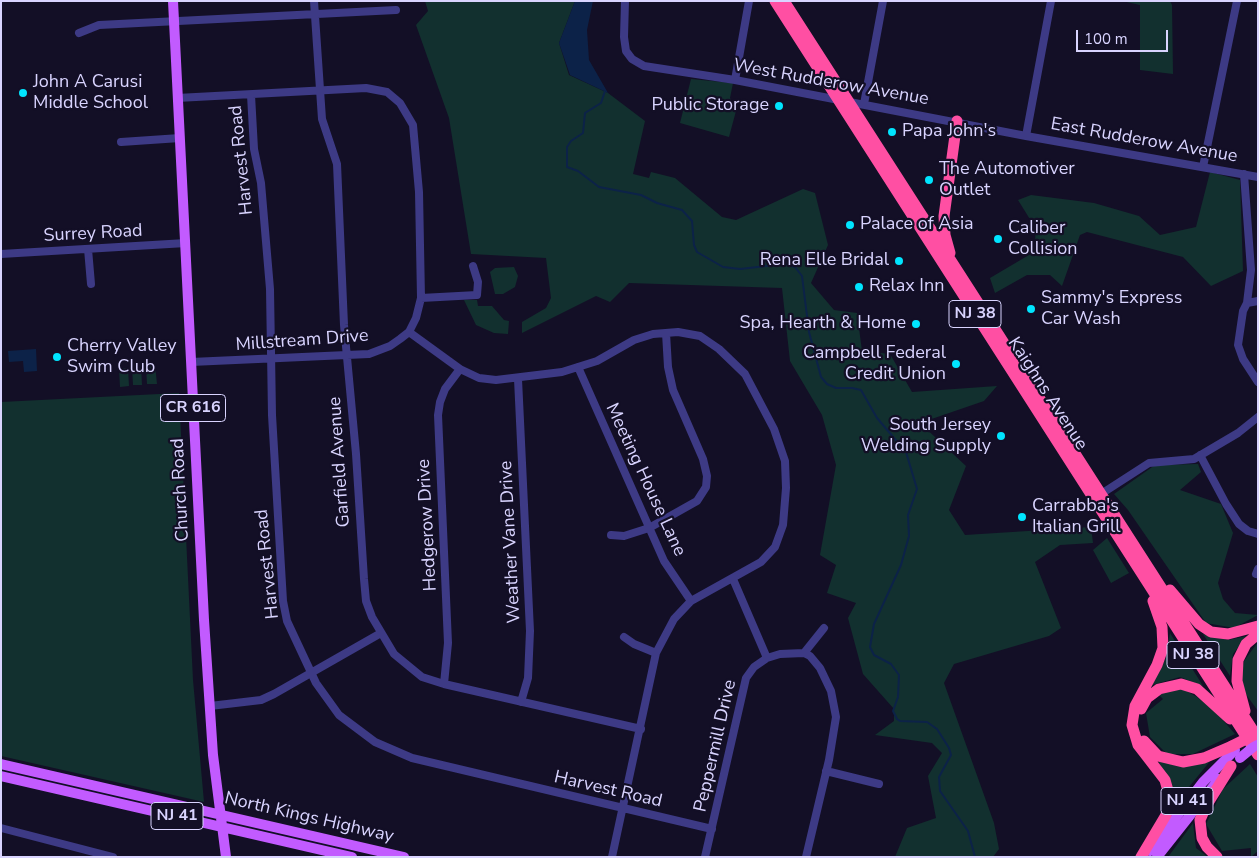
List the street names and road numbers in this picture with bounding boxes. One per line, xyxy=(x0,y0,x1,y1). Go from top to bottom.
street label: West Rudderow Avenue xyxy=(732,55,930,111)
street label: Harvest Road xyxy=(225,104,259,216)
street label: East Rudderow Avenue xyxy=(1049,114,1239,168)
street label: Surrey Road xyxy=(43,221,143,247)
road number: NJ 38 xyxy=(949,300,1001,328)
street label: Millstream Drive xyxy=(235,326,369,356)
street label: Kaighns Avenue xyxy=(1002,333,1092,455)
road number: CR 616 xyxy=(160,394,226,422)
street label: Garfield Avenue xyxy=(325,396,355,528)
street label: Meeting House Lane xyxy=(600,400,690,560)
street label: Church Road xyxy=(167,438,195,542)
street label: Hedgerow Drive xyxy=(414,458,442,592)
street label: Weather Vane Drive xyxy=(496,460,526,624)
street label: Harvest Road xyxy=(251,508,285,620)
road number: NJ 38 xyxy=(1167,642,1219,668)
street label: Peppermill Drive xyxy=(690,678,742,814)
street label: Harvest Road xyxy=(552,767,664,813)
street label: North Kings Highway xyxy=(222,788,396,848)
road number: NJ 41 xyxy=(1161,788,1213,814)
road number: NJ 41 xyxy=(151,802,203,829)

